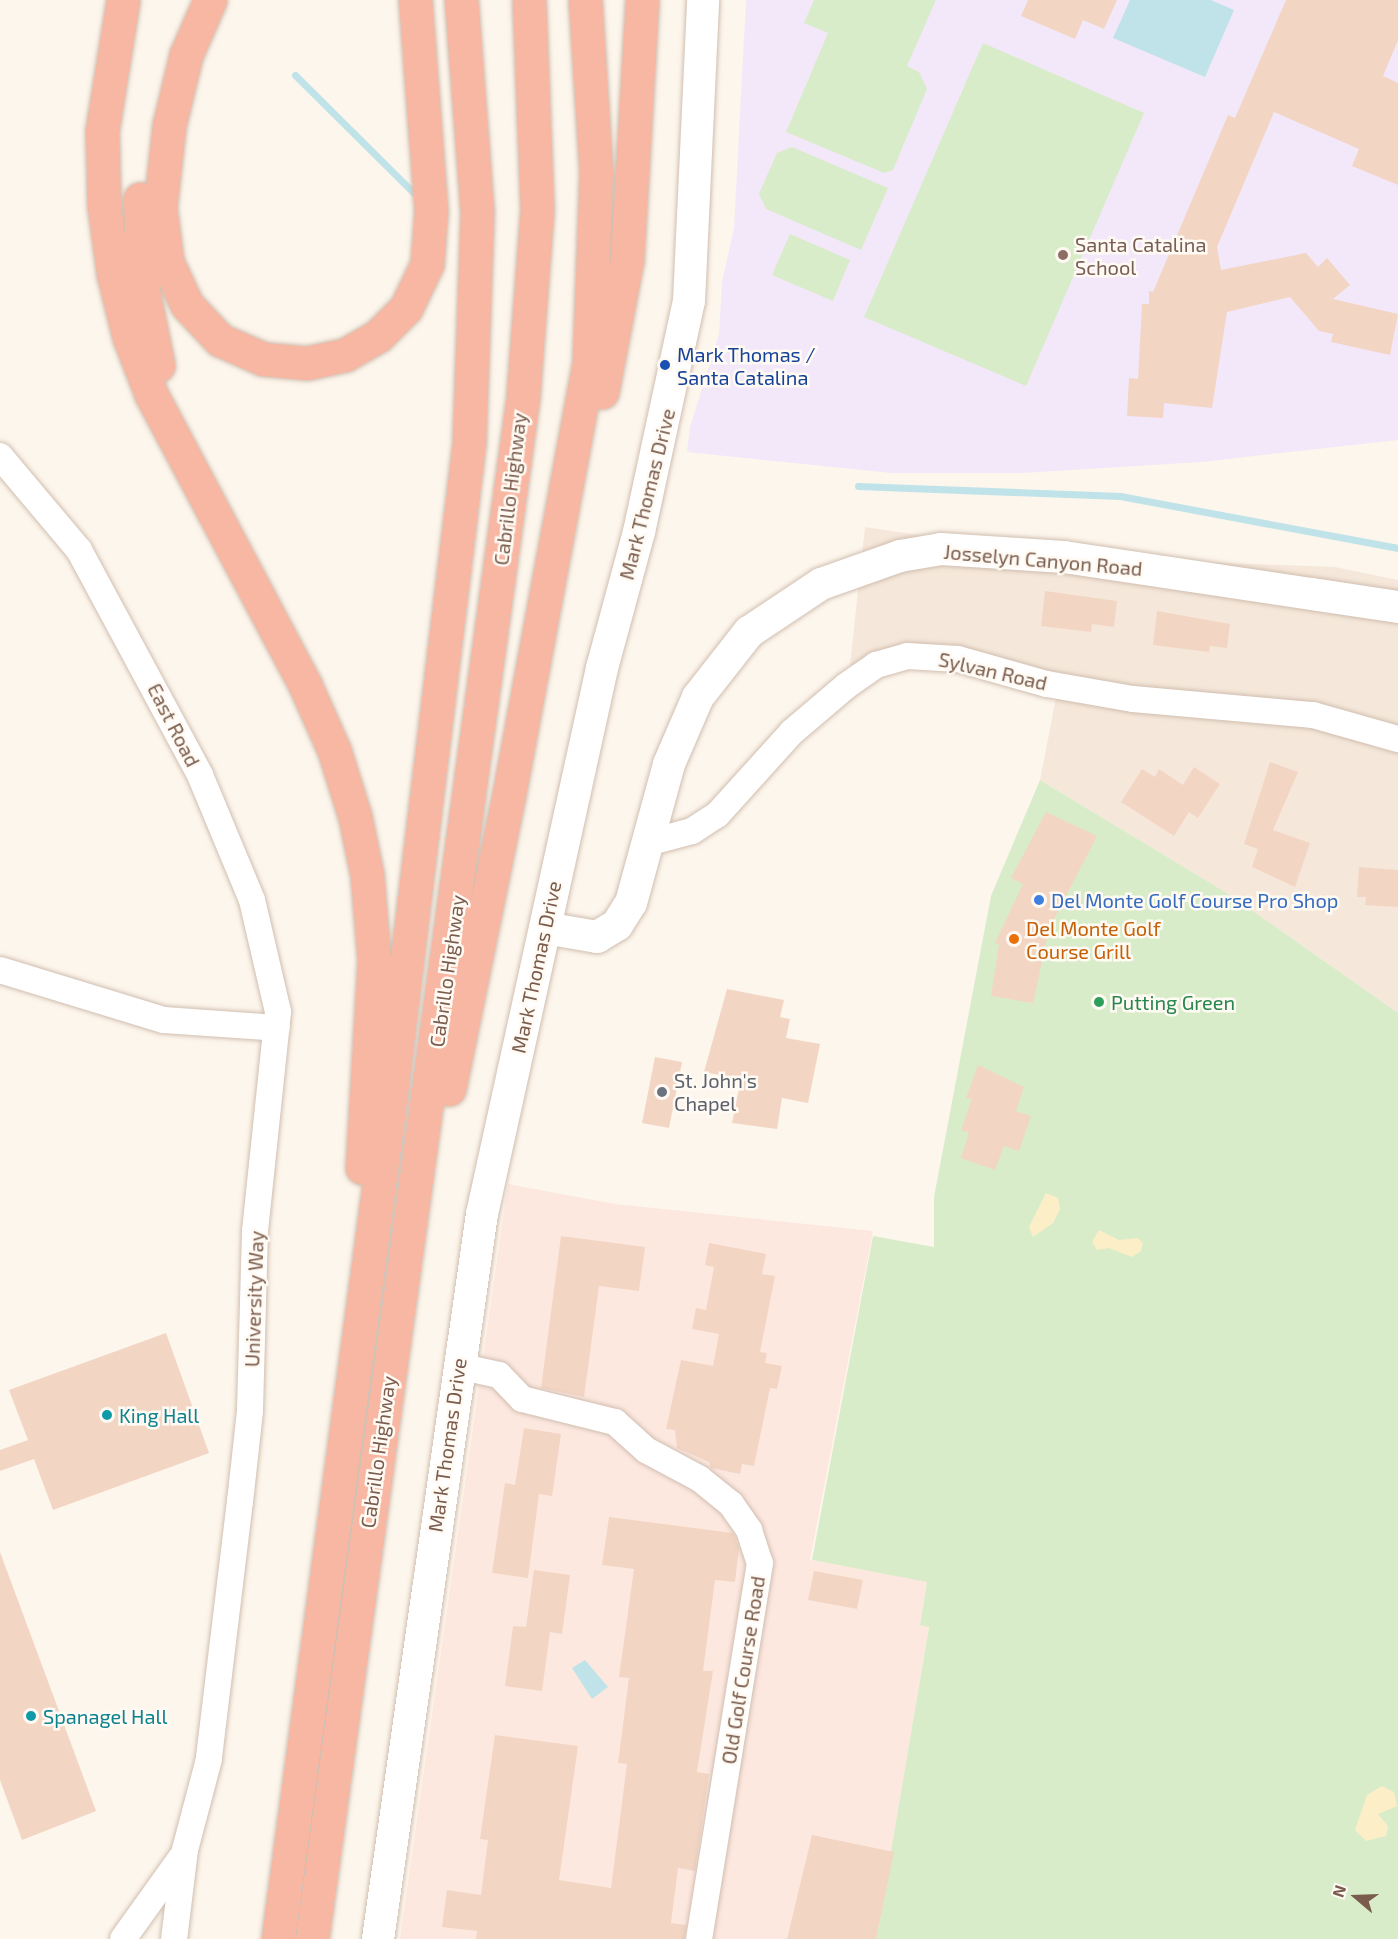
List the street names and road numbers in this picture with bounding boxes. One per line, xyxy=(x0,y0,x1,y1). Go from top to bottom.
street label: Mark Thomas Drive xyxy=(614,406,680,582)
street label: Cabrillo Highway xyxy=(489,411,531,567)
street label: Josselyn Canyon Road xyxy=(943,539,1143,581)
street label: Sylvan Road xyxy=(936,647,1050,695)
street label: East Road xyxy=(143,679,205,771)
street label: Mark Thomas Drive xyxy=(506,878,566,1056)
street label: Cabrillo Highway xyxy=(424,893,470,1049)
street label: University Way xyxy=(240,1230,268,1368)
street label: Mark Thomas Drive xyxy=(423,1356,471,1534)
street label: Cabrillo Highway xyxy=(355,1374,401,1530)
street label: Old Golf Course Road xyxy=(716,1574,770,1766)

